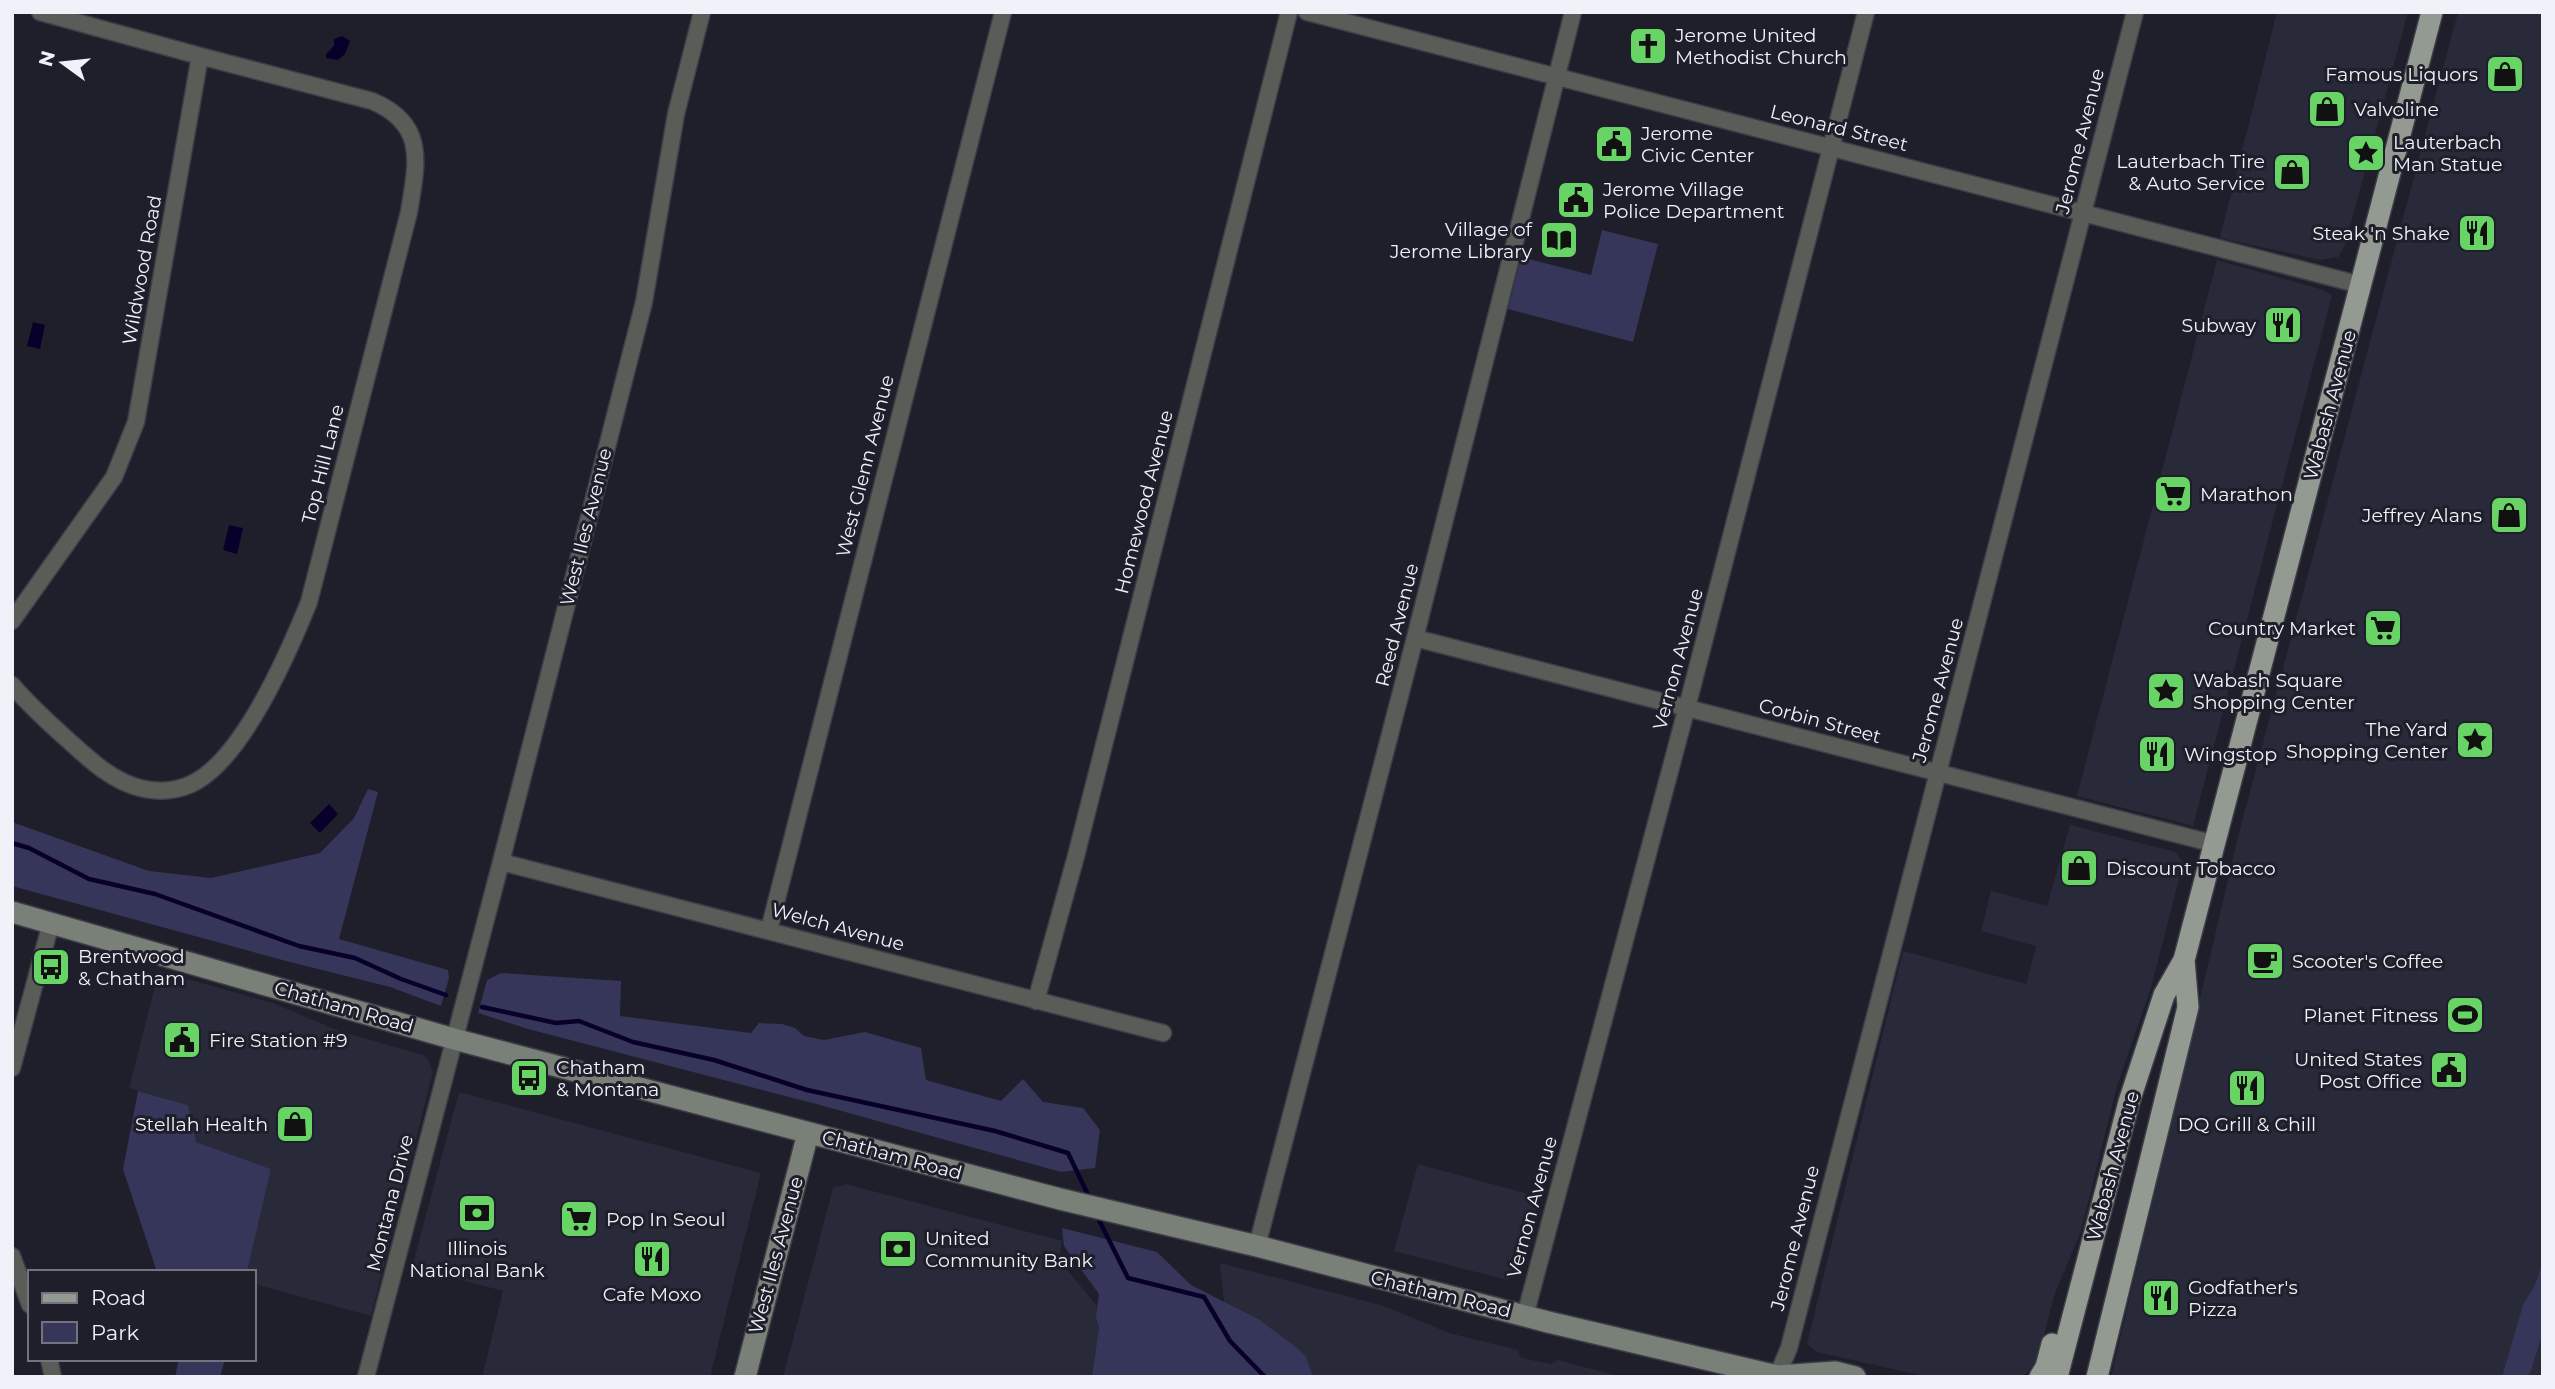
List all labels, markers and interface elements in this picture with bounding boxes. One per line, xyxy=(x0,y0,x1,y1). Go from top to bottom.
place label: Jerome United Methodist Church xyxy=(1674,24,1847,69)
church icon: Jerome United Methodist Church xyxy=(1627,25,1669,67)
north arrow xyxy=(28,28,98,98)
text: N xyxy=(34,48,60,69)
shop icon: Famous Liquors xyxy=(2484,53,2526,95)
place label: Famous Liquors xyxy=(2325,63,2478,86)
street label: Jerome Avenue xyxy=(2051,66,2109,217)
shop icon: Valvoline xyxy=(2306,88,2348,130)
place label: Valvoline xyxy=(2354,98,2439,121)
street label: Leonard Street xyxy=(1768,100,1911,156)
place label: Jerome Civic Center xyxy=(1640,122,1754,167)
public building icon: Jerome Civic Center xyxy=(1593,123,1635,165)
place label: Lauterbach Man Statue xyxy=(2393,131,2502,176)
place icon: Lauterbach Man Statue xyxy=(2345,132,2387,174)
place label: Lauterbach Tire & Auto Service xyxy=(2116,150,2265,195)
shop icon: Lauterbach Tire & Auto Service xyxy=(2271,151,2313,193)
place label: Jerome Village Police Department xyxy=(1602,178,1785,223)
public building icon: Jerome Village Police Department xyxy=(1555,179,1597,221)
street label: Wildwood Road xyxy=(118,193,166,347)
restaurant icon: Steak 'n Shake xyxy=(2456,212,2498,254)
place label: Village of Jerome Library xyxy=(1389,218,1534,263)
library icon: Village of Jerome Library xyxy=(1538,219,1580,261)
place label: Steak 'n Shake xyxy=(2312,222,2450,245)
restaurant icon: Subway xyxy=(2262,304,2304,346)
place label: Subway xyxy=(2181,314,2257,337)
street label: Wabash Avenue xyxy=(2299,328,2361,482)
street label: West Glenn Avenue xyxy=(831,372,899,560)
street label: Top Hill Lane xyxy=(297,402,349,526)
street label: Homewood Avenue xyxy=(1110,408,1178,596)
street label: West Iles Avenue xyxy=(555,446,617,608)
supermarket icon: Marathon xyxy=(2152,473,2194,515)
place label: Marathon xyxy=(2200,483,2293,506)
shop icon: Jeffrey Alans xyxy=(2488,494,2530,536)
place label: Jeffrey Alans xyxy=(2361,504,2482,527)
street label: Reed Avenue xyxy=(1371,561,1423,689)
street label: Vernon Avenue xyxy=(1648,586,1708,732)
supermarket icon: Country Market xyxy=(2362,607,2404,649)
street label: Jerome Avenue xyxy=(1907,615,1968,766)
place label: Country Market xyxy=(2208,617,2356,640)
place label: Wabash Square Shopping Center xyxy=(2193,669,2355,714)
place icon: Wabash Square Shopping Center xyxy=(2145,670,2187,712)
street label: Corbin Street xyxy=(1756,694,1884,748)
place label: The Yard Shopping Center xyxy=(2286,718,2448,763)
place icon: The Yard Shopping Center xyxy=(2454,719,2496,761)
restaurant icon: Wingstop xyxy=(2136,733,2178,775)
place label: Wingstop xyxy=(2184,743,2277,766)
shop icon: Discount Tobacco xyxy=(2058,847,2100,889)
place label: Discount Tobacco xyxy=(2106,857,2276,880)
street label: Welch Avenue xyxy=(769,898,907,956)
cafe icon: Scooter's Coffee xyxy=(2244,940,2286,982)
place label: Brentwood & Chatham xyxy=(78,945,185,990)
bus stop icon: Brentwood & Chatham xyxy=(30,946,72,988)
place label: Scooter's Coffee xyxy=(2292,950,2443,973)
street label: Chatham Road xyxy=(272,976,416,1038)
sports icon: Planet Fitness xyxy=(2444,994,2486,1036)
place label: Planet Fitness xyxy=(2303,1004,2438,1027)
public building icon: Fire Station #9 xyxy=(161,1019,203,1061)
place label: Fire Station #9 xyxy=(209,1029,348,1052)
place label: United States Post Office xyxy=(2294,1048,2422,1093)
public building icon: United States Post Office xyxy=(2428,1049,2470,1091)
place label: Chatham & Montana xyxy=(556,1056,659,1101)
bus stop icon: Chatham & Montana xyxy=(508,1057,550,1099)
restaurant icon: DQ Grill & Chill xyxy=(2226,1067,2268,1109)
street label: Wabash Avenue xyxy=(2082,1089,2144,1243)
shop icon: Stellah Health xyxy=(274,1103,316,1145)
place label: Stellah Health xyxy=(135,1113,268,1136)
place label: DQ Grill & Chill xyxy=(2178,1113,2316,1136)
street label: Chatham Road xyxy=(819,1125,965,1185)
street label: Montana Drive xyxy=(362,1132,418,1274)
street label: Vernon Avenue xyxy=(1502,1134,1562,1280)
street label: Jerome Avenue xyxy=(1766,1163,1824,1314)
street label: West Iles Avenue xyxy=(744,1174,808,1336)
bank icon: Illinois National Bank xyxy=(456,1192,498,1234)
supermarket icon: Pop In Seoul xyxy=(558,1198,600,1240)
place label: Pop In Seoul xyxy=(606,1208,726,1231)
place label: United Community Bank xyxy=(925,1227,1094,1272)
bank icon: United Community Bank xyxy=(877,1228,919,1270)
place label: Illinois National Bank xyxy=(409,1237,545,1282)
restaurant icon: Cafe Moxo xyxy=(631,1238,673,1280)
street label: Chatham Road xyxy=(1368,1265,1514,1323)
legend xyxy=(28,1270,256,1361)
place label: Godfather's Pizza xyxy=(2188,1276,2298,1321)
restaurant icon: Godfather's Pizza xyxy=(2140,1277,2182,1319)
place label: Cafe Moxo xyxy=(603,1283,701,1306)
text: Road xyxy=(91,1285,146,1310)
text: Park xyxy=(91,1320,139,1345)

